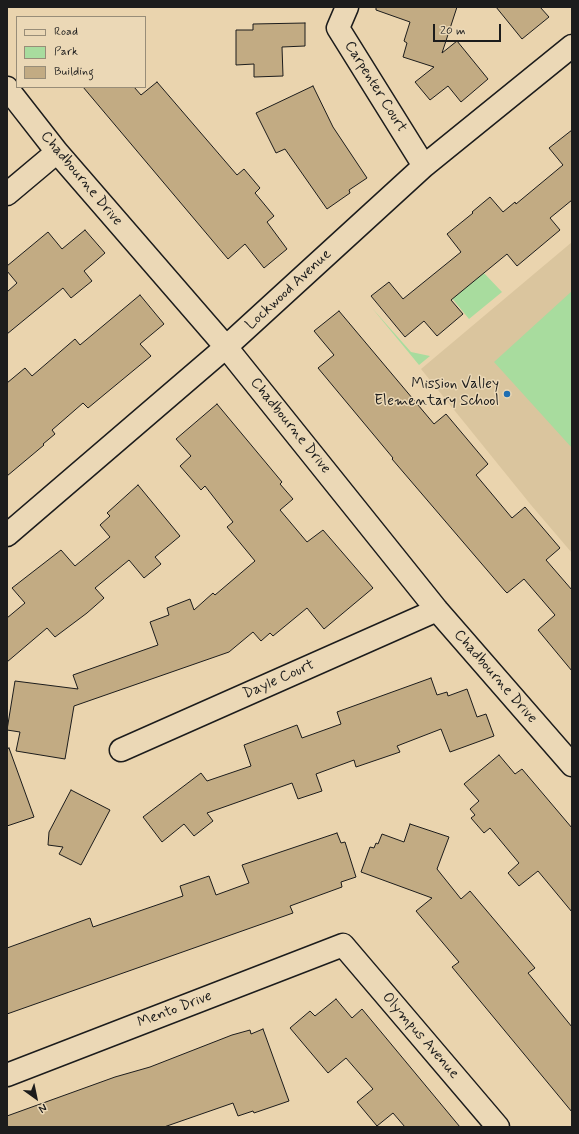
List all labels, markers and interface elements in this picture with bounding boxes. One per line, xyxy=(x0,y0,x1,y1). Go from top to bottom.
legend xyxy=(16,16,146,88)
scale bar xyxy=(435,16,503,42)
text: 20 m xyxy=(440,23,466,39)
text: Road xyxy=(54,24,78,40)
street label: Carpenter Court xyxy=(340,38,410,136)
text: Park xyxy=(54,44,78,60)
text: Building xyxy=(54,64,94,80)
street label: Chadbourne Drive xyxy=(36,128,126,230)
street label: Lockwood Avenue xyxy=(242,246,336,334)
street label: Chadbourne Drive xyxy=(246,374,334,478)
place label: Mission Valley Elementary School xyxy=(374,376,499,411)
marker: Mission Valley Elementary School xyxy=(502,389,512,399)
street label: Chadbourne Drive xyxy=(449,627,541,727)
street label: Dayle Court xyxy=(241,656,317,704)
street label: Mento Drive xyxy=(135,988,215,1032)
street label: Olympus Avenue xyxy=(378,989,462,1083)
north arrow xyxy=(16,1078,56,1118)
text: N xyxy=(36,1100,49,1116)

